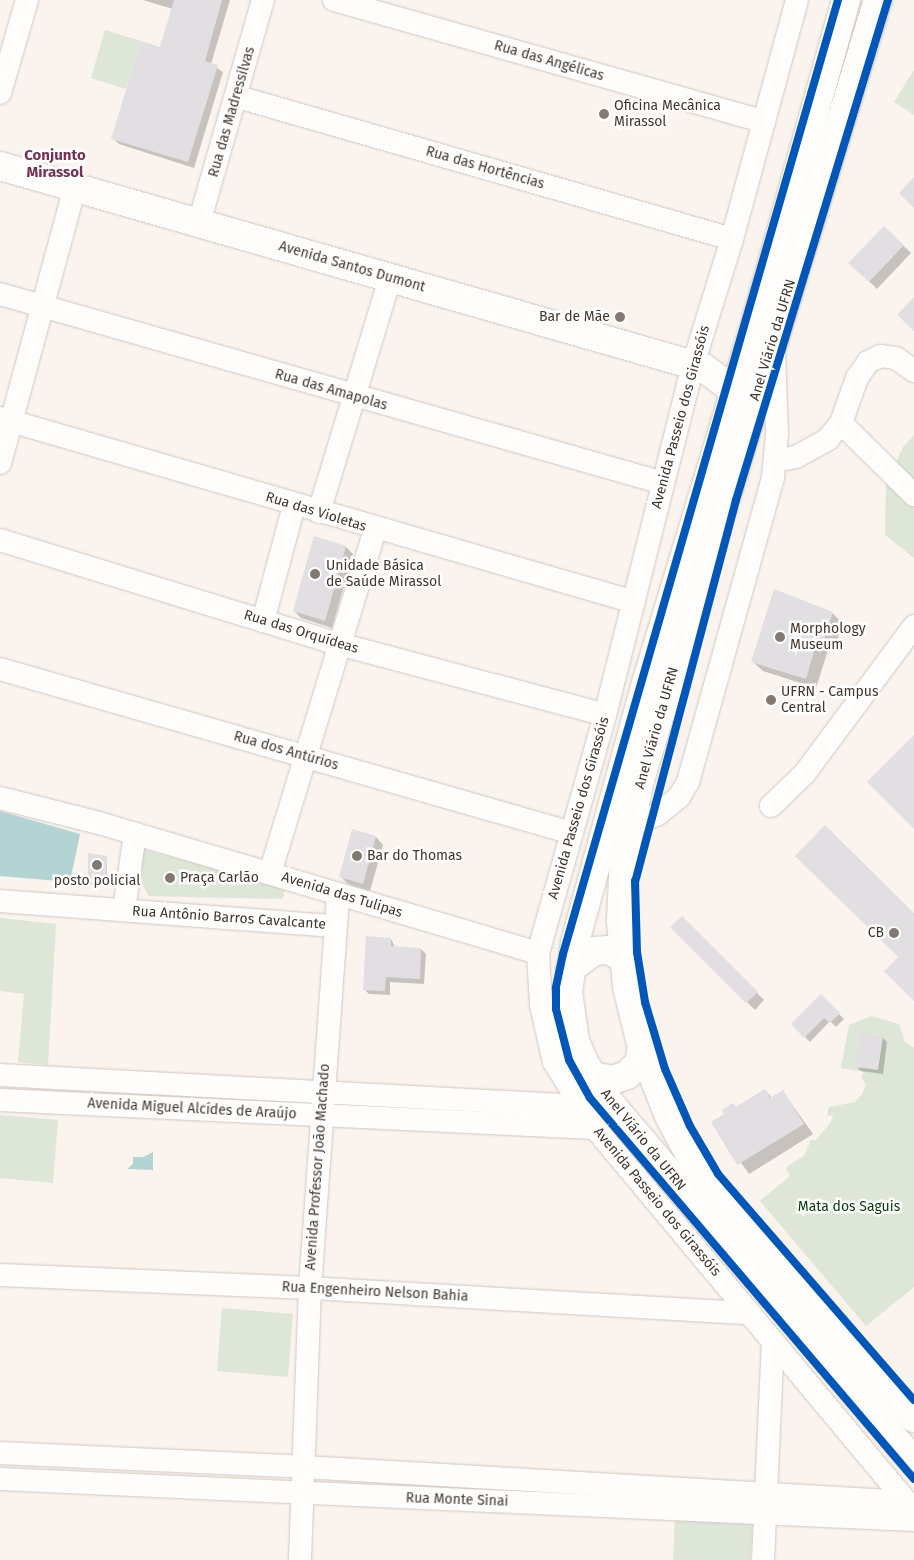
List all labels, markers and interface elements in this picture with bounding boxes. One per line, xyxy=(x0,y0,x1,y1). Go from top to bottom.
street label: Rua das Angélicas xyxy=(492,37,606,85)
street label: Rua das Madressilvas xyxy=(205,45,259,179)
place label: Oficina Mecânica Mirassol xyxy=(614,98,721,130)
marker: Oficina Mecânica Mirassol xyxy=(598,108,610,120)
street label: Rua das Hortências xyxy=(424,143,546,193)
district label: Conjunto Mirassol xyxy=(24,146,86,181)
street label: Avenida Santos Dumont xyxy=(277,238,427,296)
street label: Anel Viário da UFRN xyxy=(747,277,799,403)
place label: Bar de Mãe xyxy=(539,309,610,325)
marker: Bar de Mãe xyxy=(614,311,626,323)
street label: Avenida Passeio dos Girassóis xyxy=(648,323,714,511)
street label: Rua das Amapolas xyxy=(273,366,389,414)
street label: Rua das Violetas xyxy=(264,489,368,535)
place label: Unidade Básica de Saúde Mirassol xyxy=(326,558,441,590)
marker: Unidade Básica de Saúde Mirassol xyxy=(308,567,322,581)
street label: Rua das Orquídeas xyxy=(242,607,360,657)
place label: Morphology Museum xyxy=(790,621,866,654)
marker: Morphology Museum xyxy=(774,631,786,643)
street label: Anel Viário da UFRN xyxy=(632,665,682,791)
place label: UFRN - Campus Central xyxy=(781,684,879,716)
marker: UFRN - Campus Central xyxy=(765,694,777,706)
street label: Avenida Passeio dos Girassóis xyxy=(545,715,613,901)
street label: Rua dos Antúrios xyxy=(232,728,340,774)
place label: Bar do Thomas xyxy=(367,848,462,864)
marker: Bar do Thomas xyxy=(351,850,363,862)
marker: posto policial xyxy=(91,859,103,871)
street label: Avenida das Tulipas xyxy=(280,869,404,921)
place label: Praça Carlão xyxy=(180,870,259,886)
marker: Praça Carlão xyxy=(164,872,176,884)
place label: posto policial xyxy=(54,873,140,889)
street label: Rua Antônio Barros Cavalcante xyxy=(132,903,326,933)
place label: CB xyxy=(868,925,884,941)
marker: CB xyxy=(888,927,900,939)
street label: Avenida Professor João Machado xyxy=(302,1063,334,1271)
street label: Anel Viário da UFRN xyxy=(597,1086,689,1194)
street label: Avenida Miguel Alcídes de Araújo xyxy=(87,1095,297,1123)
street label: Avenida Passeio dos Girassóis xyxy=(590,1124,724,1280)
park label: Mata dos Saguis xyxy=(798,1199,900,1215)
street label: Rua Engenheiro Nelson Bahia xyxy=(281,1279,469,1305)
street label: Rua Monte Sinai xyxy=(405,1490,509,1510)

